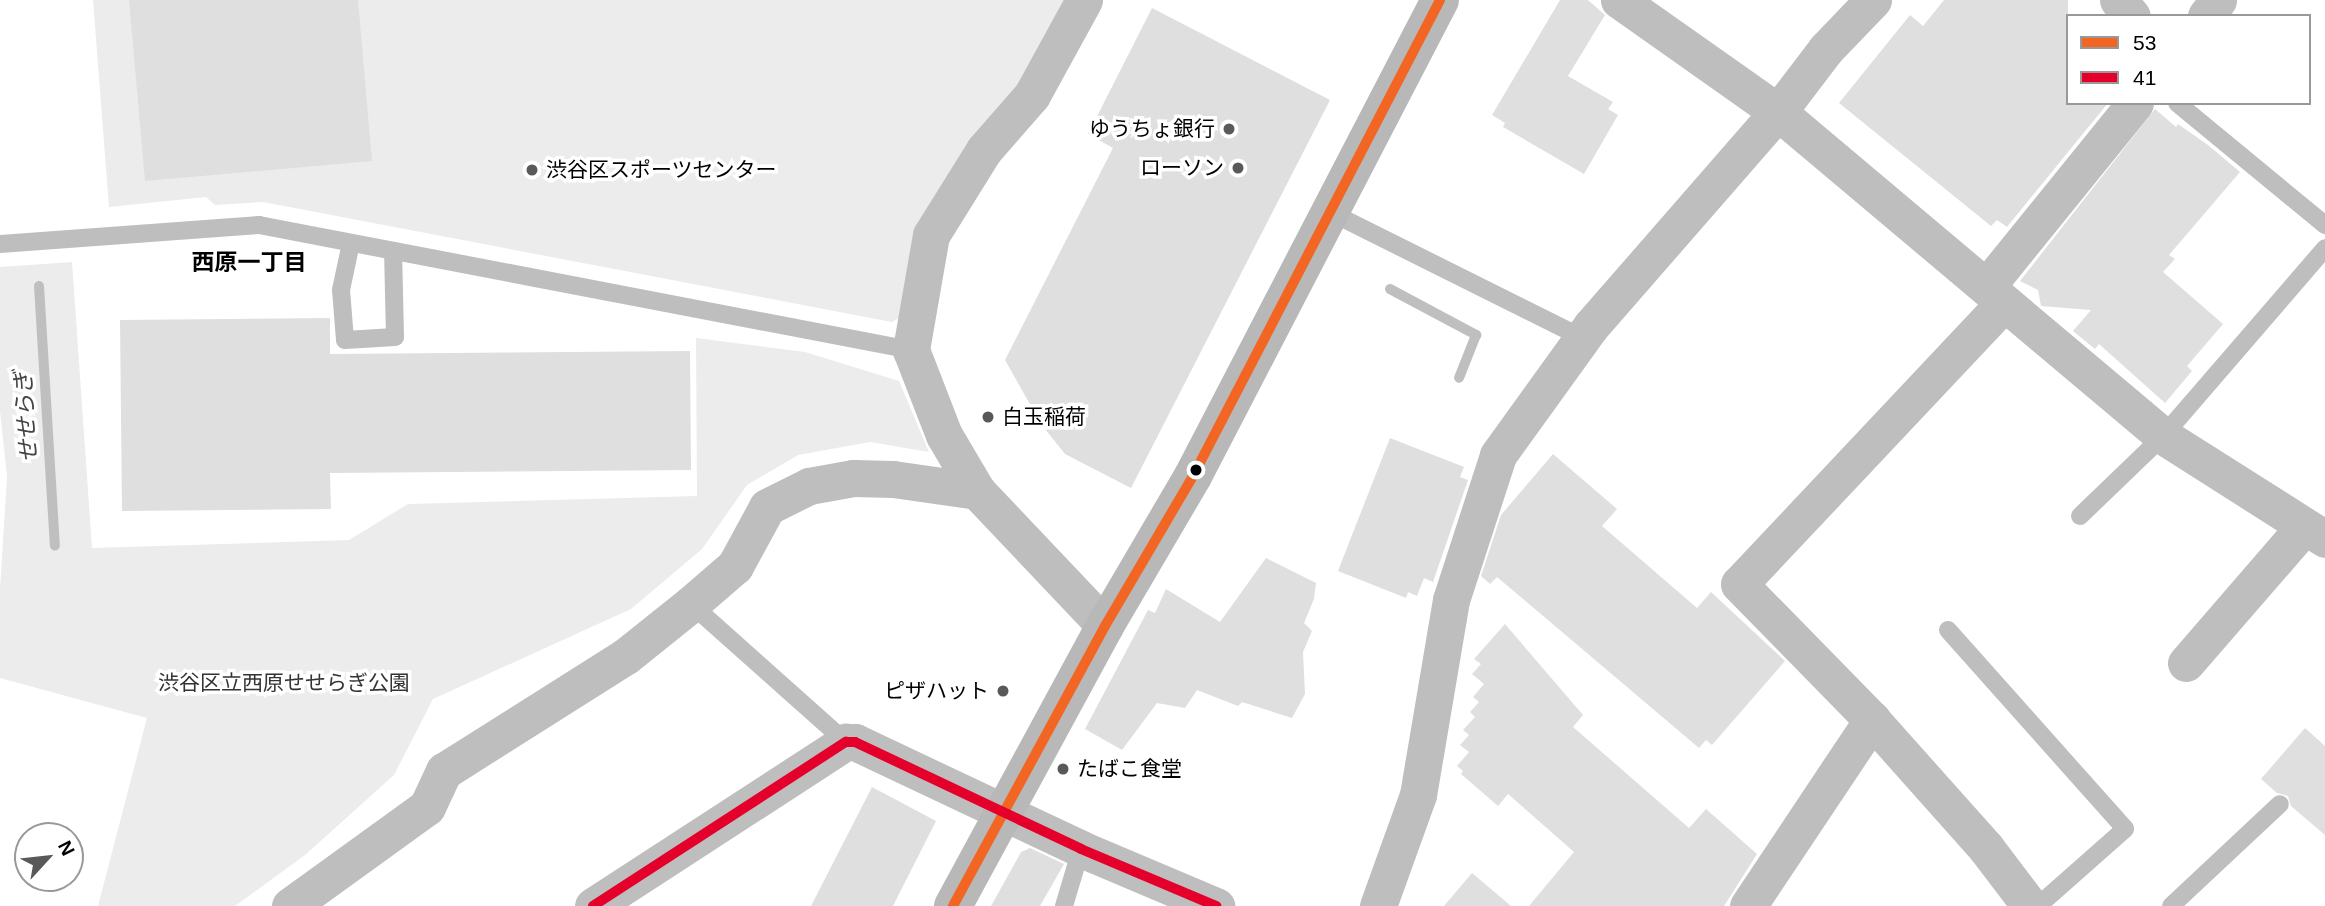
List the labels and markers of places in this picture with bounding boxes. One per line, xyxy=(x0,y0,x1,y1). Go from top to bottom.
place label: ゆうちょ銀行 xyxy=(1089,116,1215,142)
marker: ゆうちょ銀行 xyxy=(1221,121,1237,137)
place label: ローソン xyxy=(1140,155,1224,181)
place label: 渋谷区スポーツセンター xyxy=(546,157,777,183)
marker: ローソン xyxy=(1230,160,1246,176)
marker: 渋谷区スポーツセンター xyxy=(524,162,540,178)
place label: 白玉稲荷 xyxy=(1002,404,1086,430)
marker: 白玉稲荷 xyxy=(980,409,996,425)
unlabelled marker xyxy=(1189,463,1203,477)
place label: ピザハット xyxy=(884,678,989,704)
marker: ピザハット xyxy=(995,683,1011,699)
place label: たばこ食堂 xyxy=(1077,756,1182,782)
marker: たばこ食堂 xyxy=(1055,761,1071,777)

